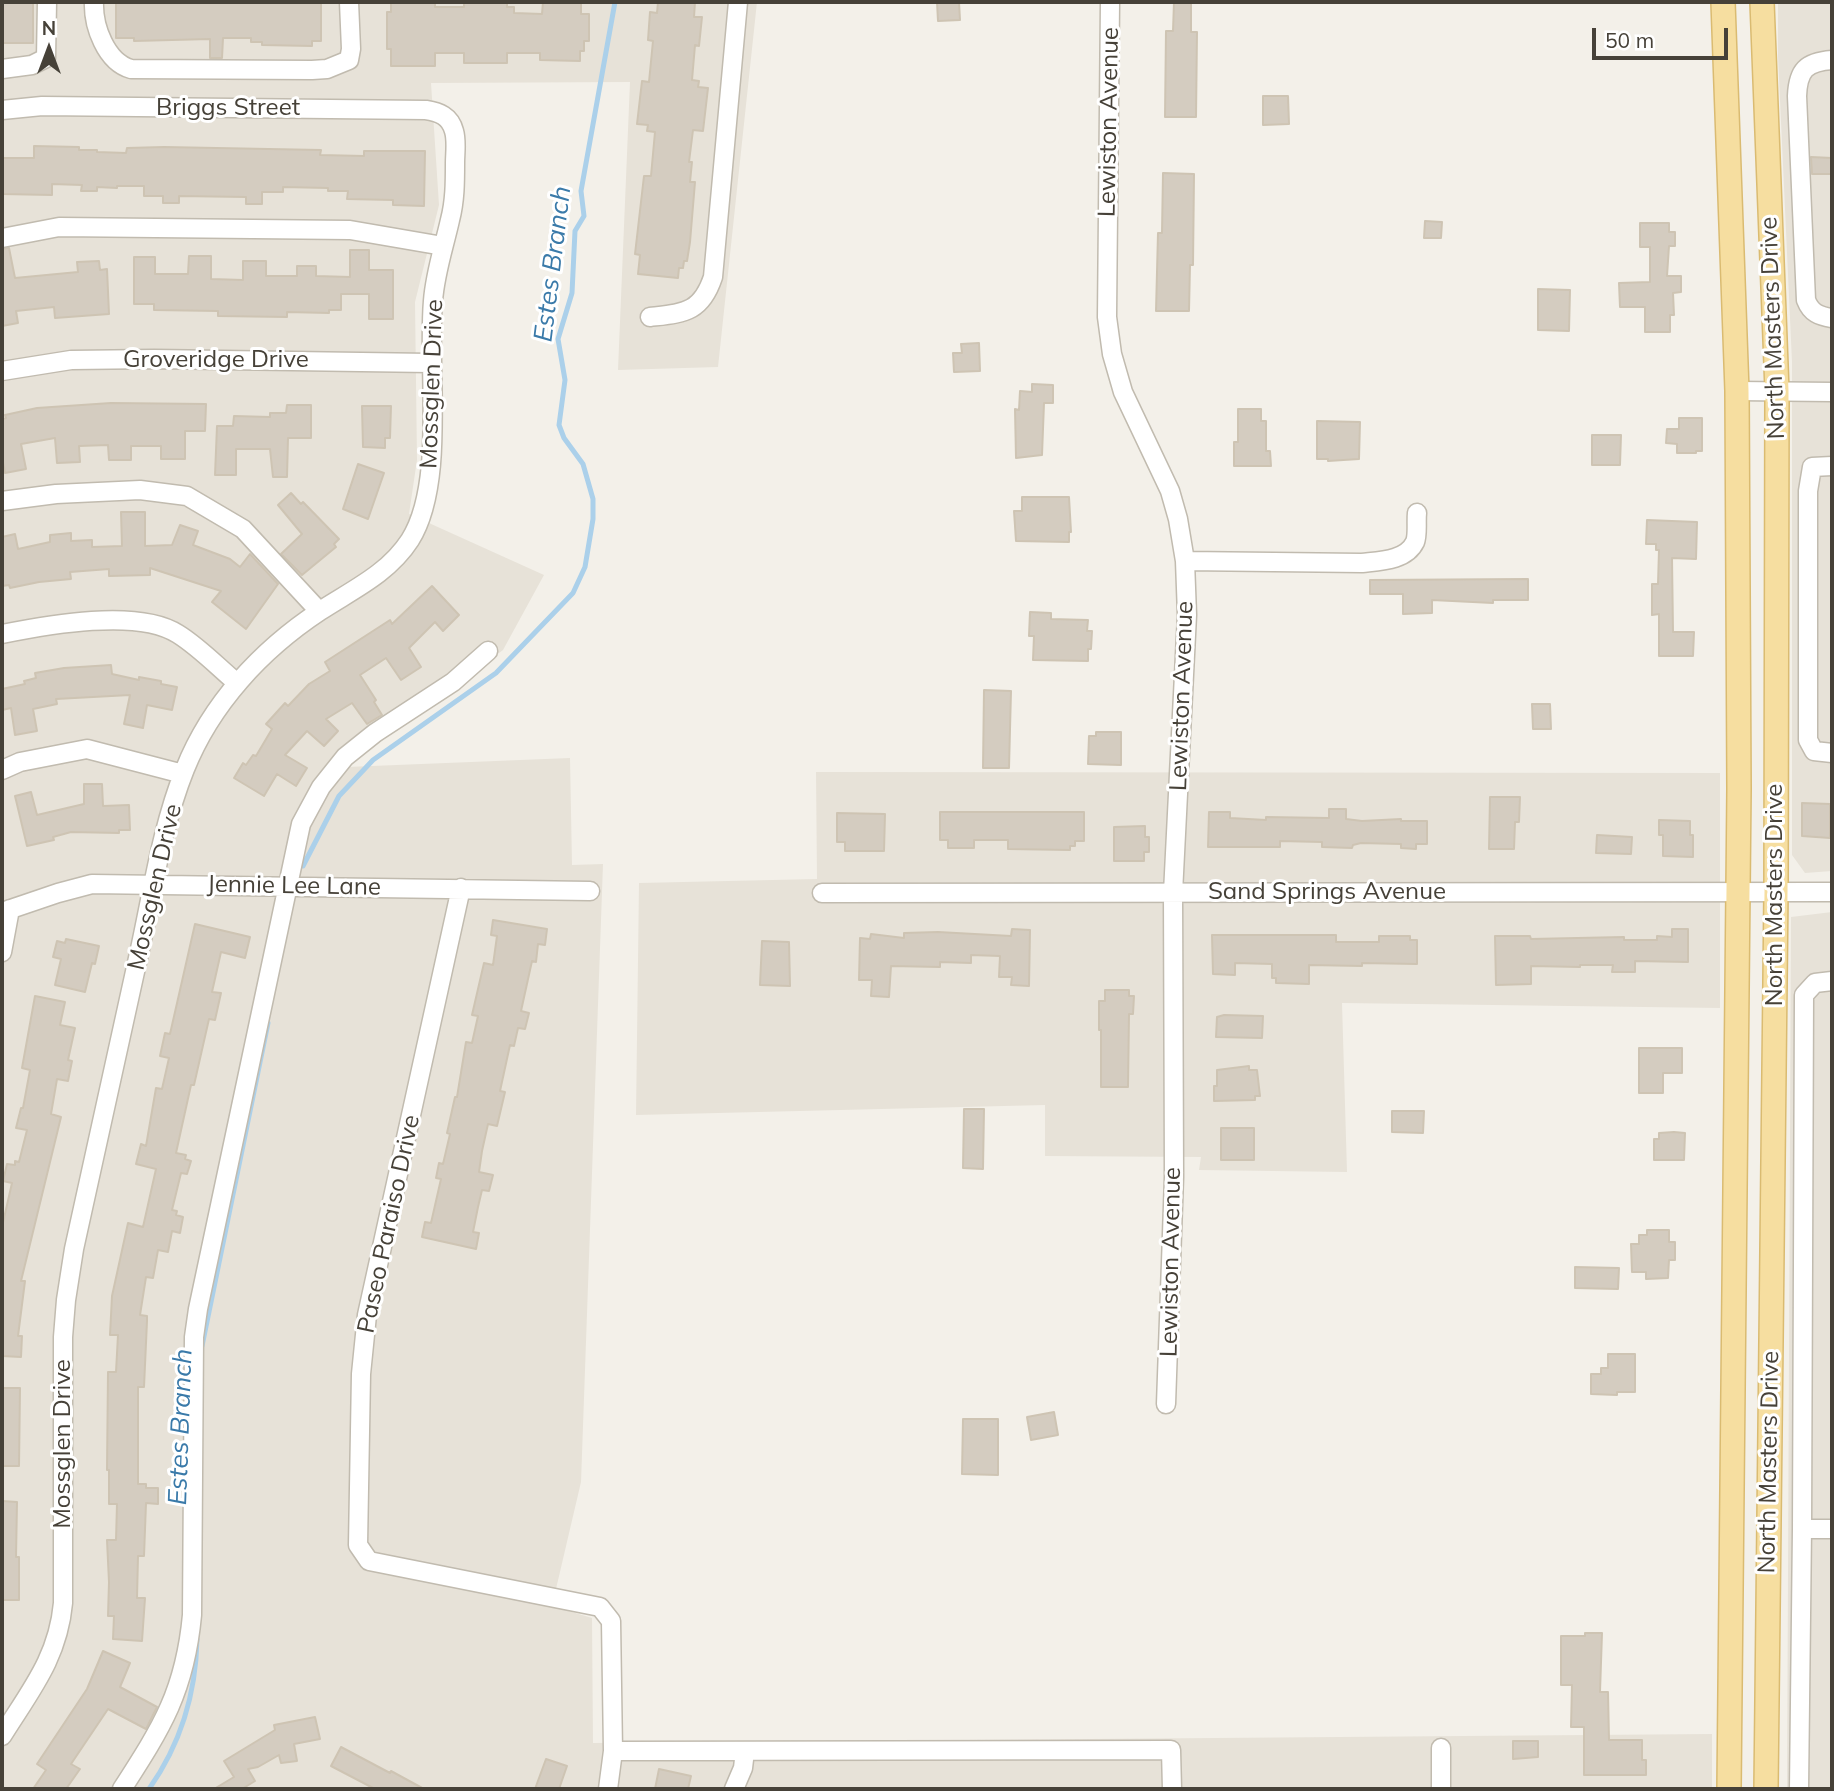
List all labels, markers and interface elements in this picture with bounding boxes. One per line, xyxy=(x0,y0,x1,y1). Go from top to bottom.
north arrow xyxy=(14,14,84,84)
scale bar xyxy=(1596,14,1732,58)
text: N xyxy=(42,16,56,40)
street label: Lewiston Avenue xyxy=(1093,27,1125,217)
text: 50 m xyxy=(1605,27,1654,53)
street label: Briggs Street xyxy=(156,94,300,122)
water label: Estes Branch xyxy=(528,184,578,344)
street label: North Masters Drive xyxy=(1755,216,1791,440)
street label: Mossglen Drive xyxy=(415,299,449,469)
street label: Groveridge Drive xyxy=(123,346,309,374)
street label: Lewiston Avenue xyxy=(1164,600,1200,792)
street label: North Masters Drive xyxy=(1761,784,1789,1006)
street label: Mossglen Drive xyxy=(122,801,188,973)
street label: Jennie Lee Lane xyxy=(207,870,381,902)
street label: Sand Springs Avenue xyxy=(1208,878,1446,906)
street label: Paseo Paraiso Drive xyxy=(352,1112,426,1336)
street label: Lewiston Avenue xyxy=(1155,1167,1187,1357)
water label: Estes Branch xyxy=(163,1348,199,1506)
street label: North Masters Drive xyxy=(1753,1350,1785,1574)
street label: Mossglen Drive xyxy=(49,1359,77,1529)

